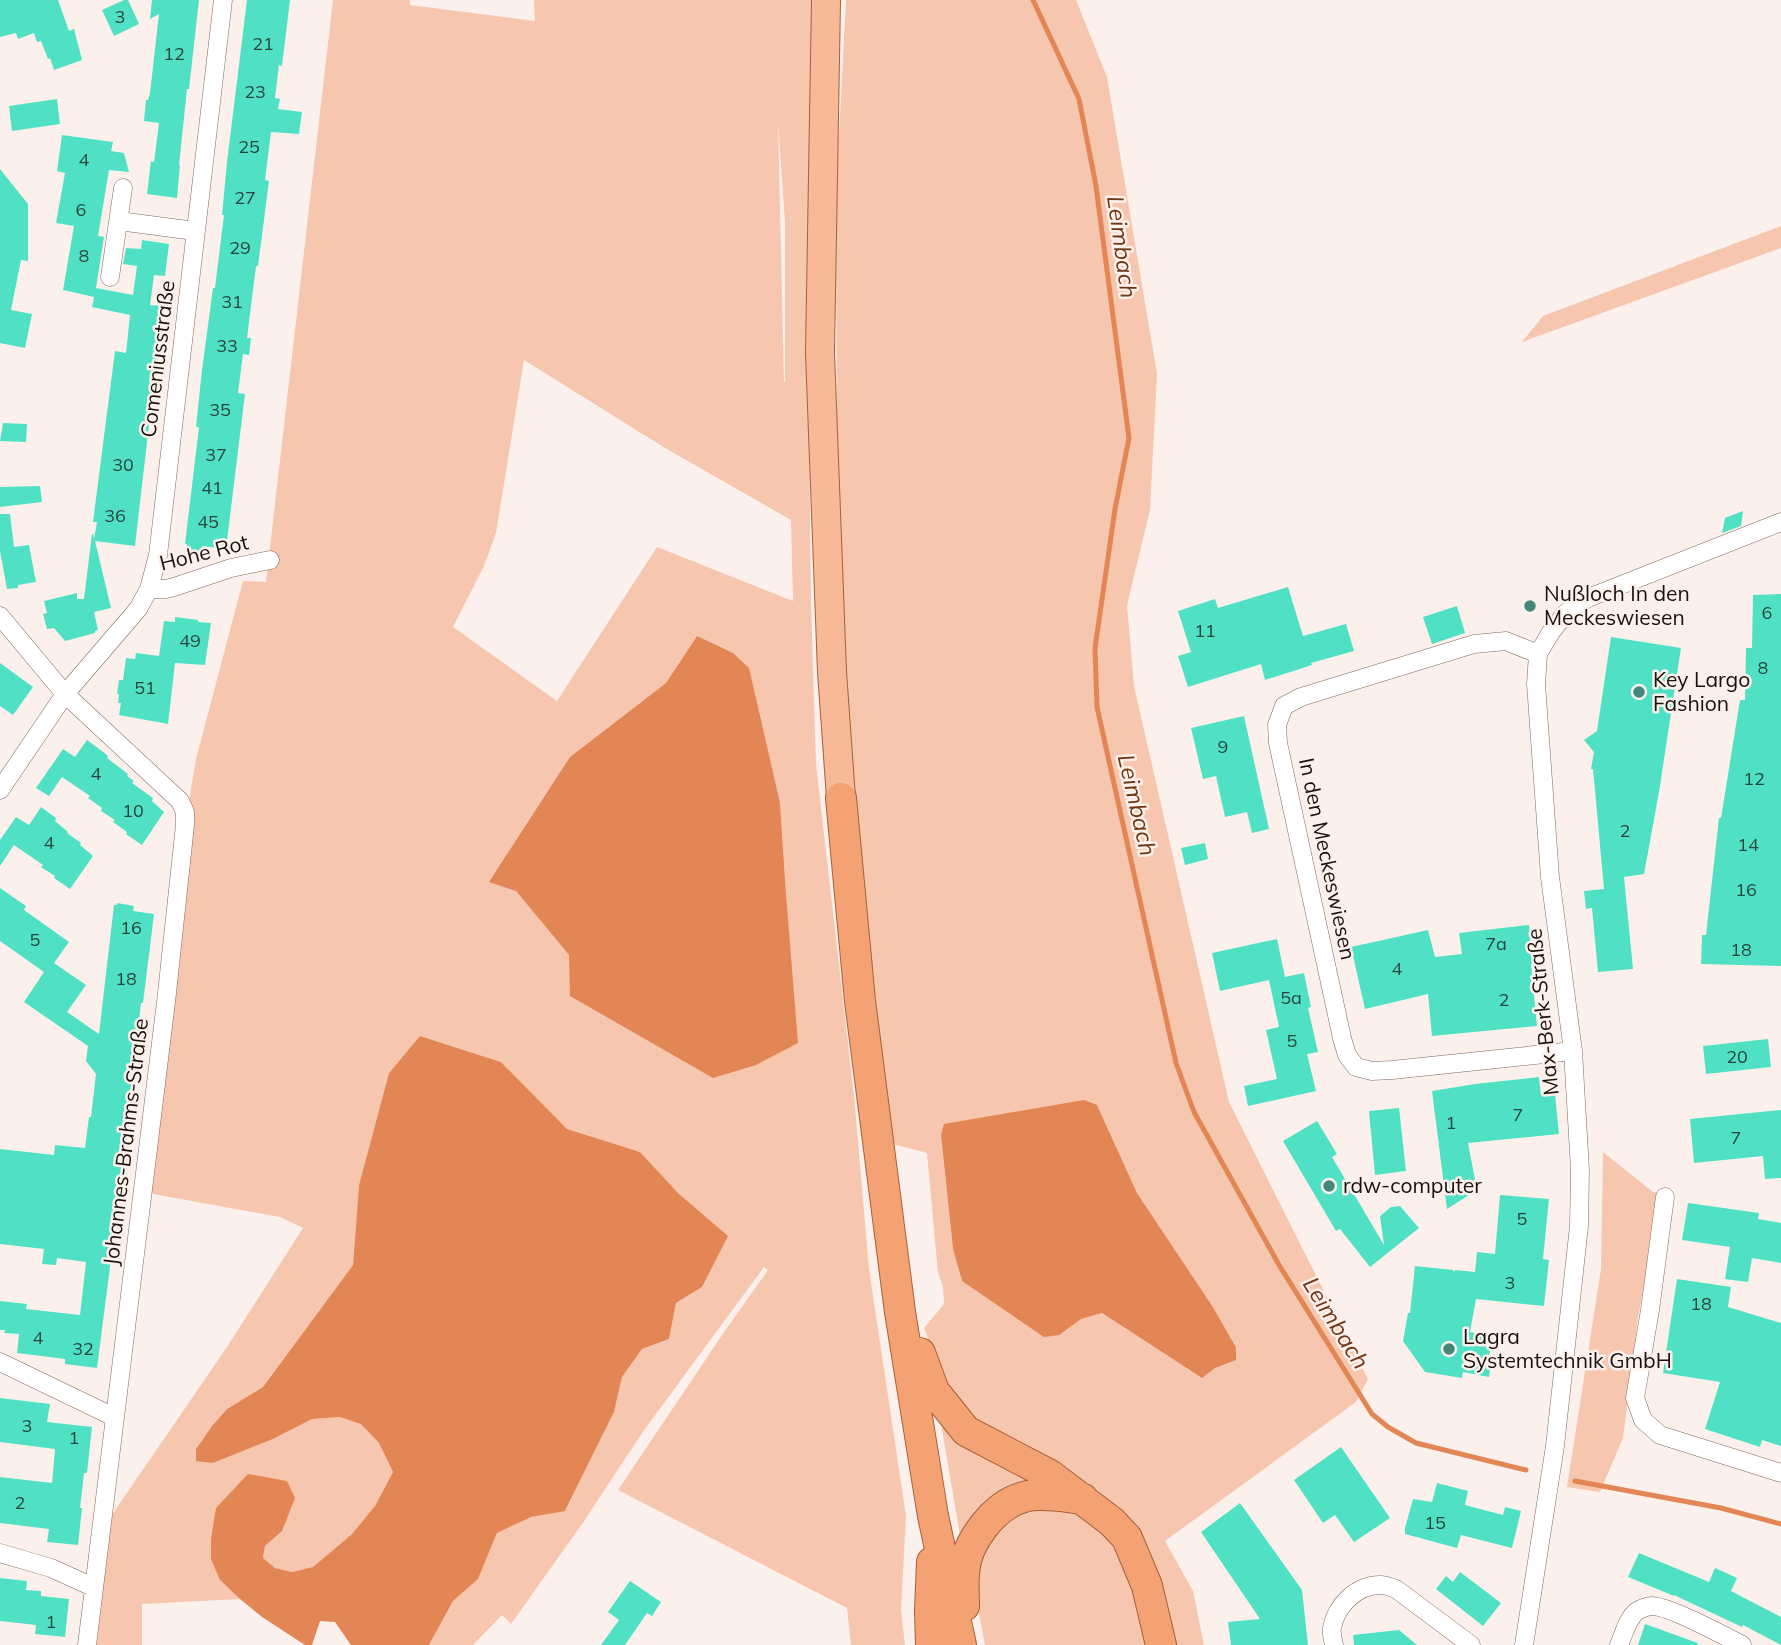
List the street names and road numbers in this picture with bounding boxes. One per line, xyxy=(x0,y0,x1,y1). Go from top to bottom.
street label: Comeniusstraße xyxy=(134,279,180,439)
street label: Hohe Rot xyxy=(157,528,251,576)
street label: In den Meckeswiesen xyxy=(1294,755,1362,962)
street label: Max-Berk-Straße xyxy=(1520,927,1564,1097)
street label: Johannes-Brahms-Straße xyxy=(97,1017,153,1267)

